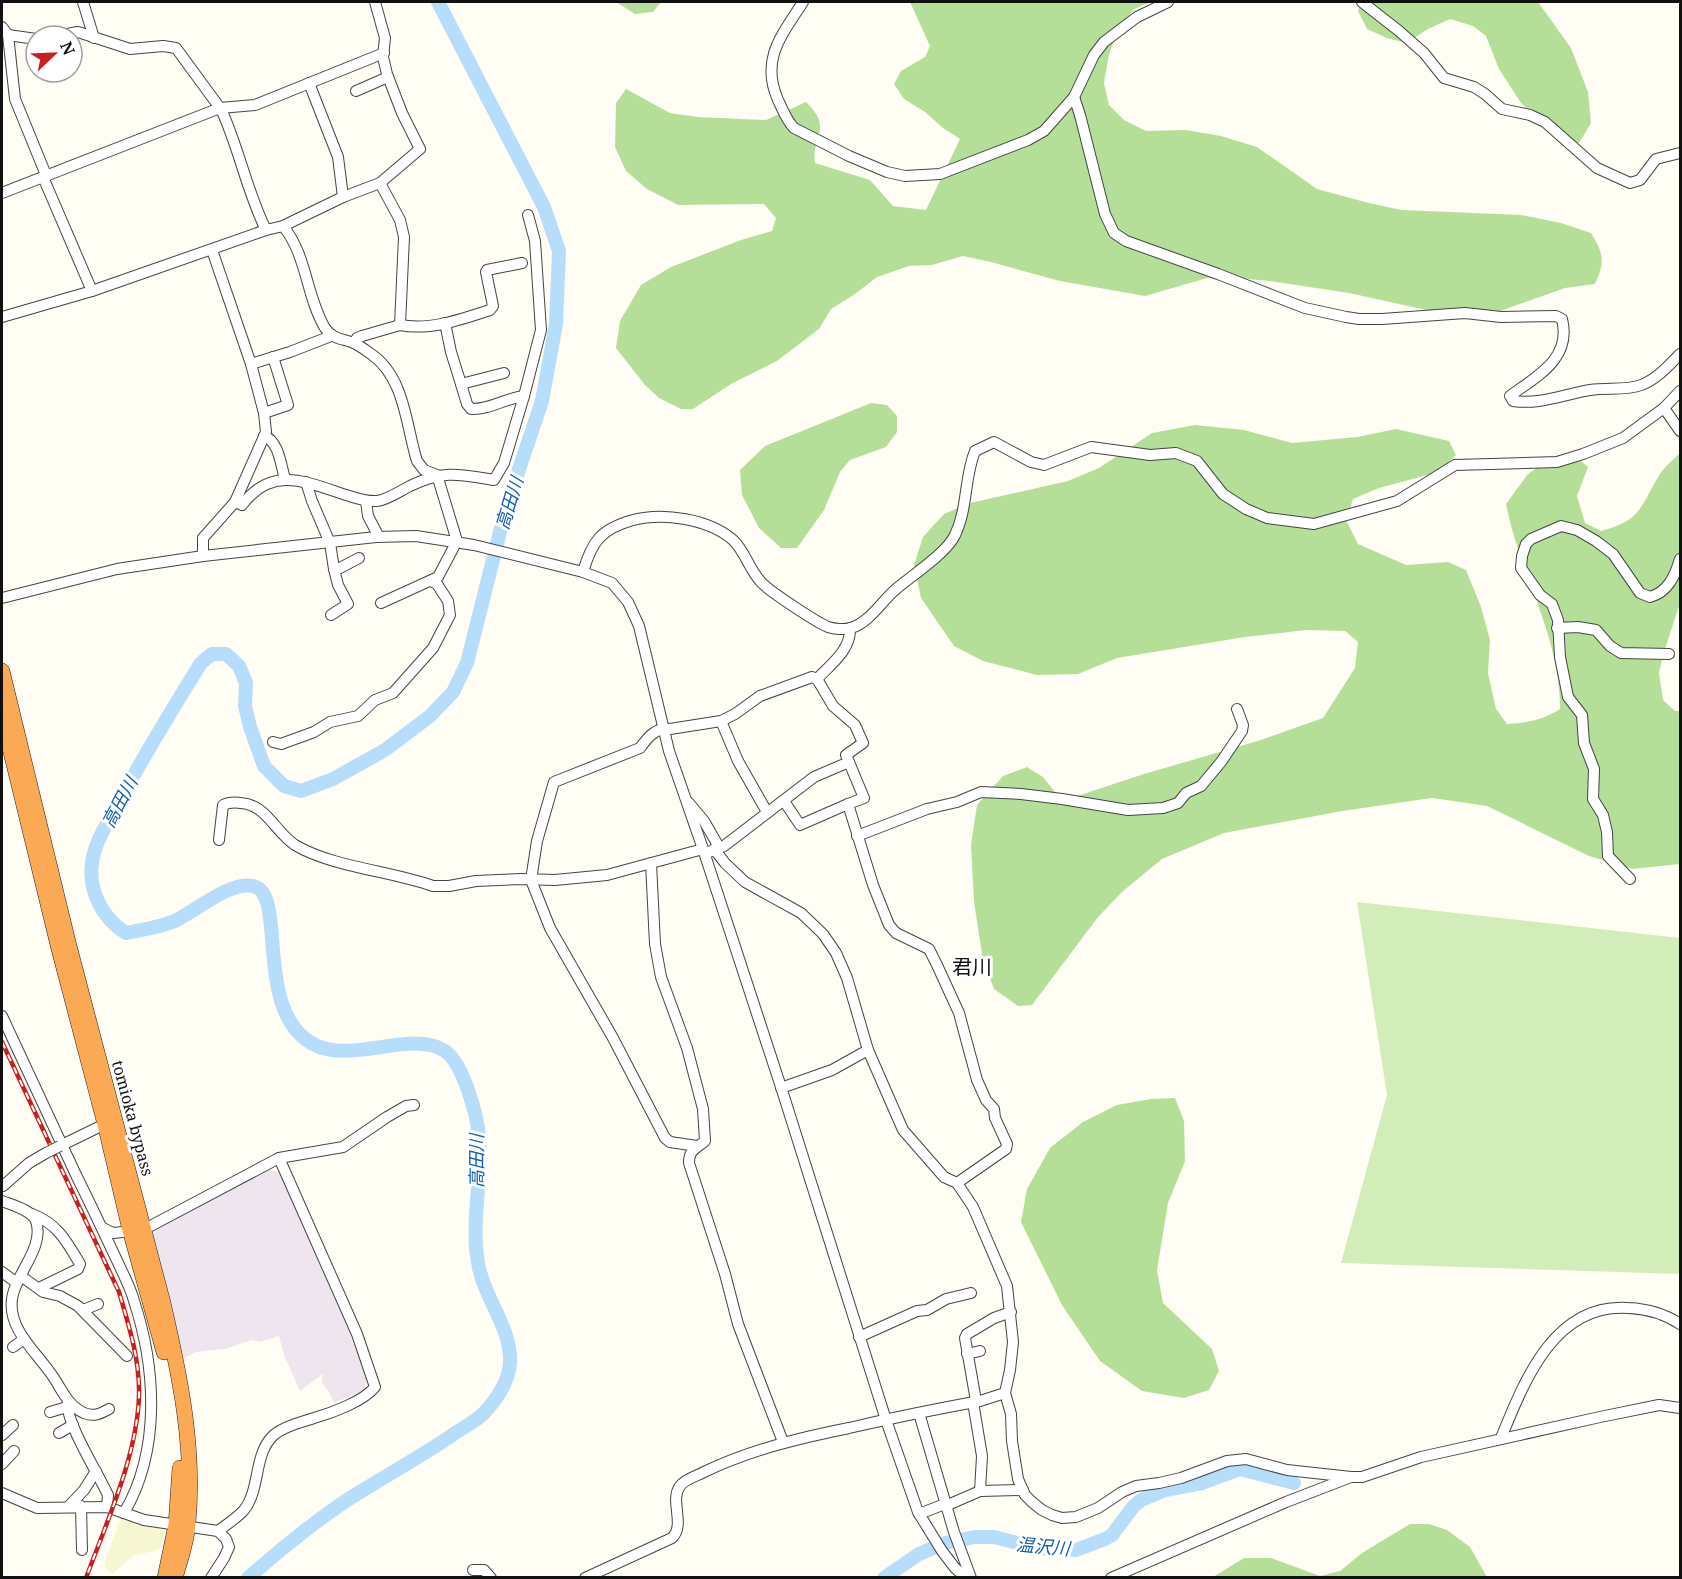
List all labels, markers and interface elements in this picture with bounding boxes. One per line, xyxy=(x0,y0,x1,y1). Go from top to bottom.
north arrow xyxy=(24,24,84,84)
text: N xyxy=(55,38,81,59)
water label: 高田川 xyxy=(490,472,529,532)
water label: 高田川 xyxy=(96,771,143,831)
district label: 君川 xyxy=(952,953,992,980)
street label: tomioka bypass xyxy=(107,1058,159,1178)
water label: 高田川 xyxy=(464,1132,488,1188)
water label: 温沢川 xyxy=(1015,1532,1073,1560)

